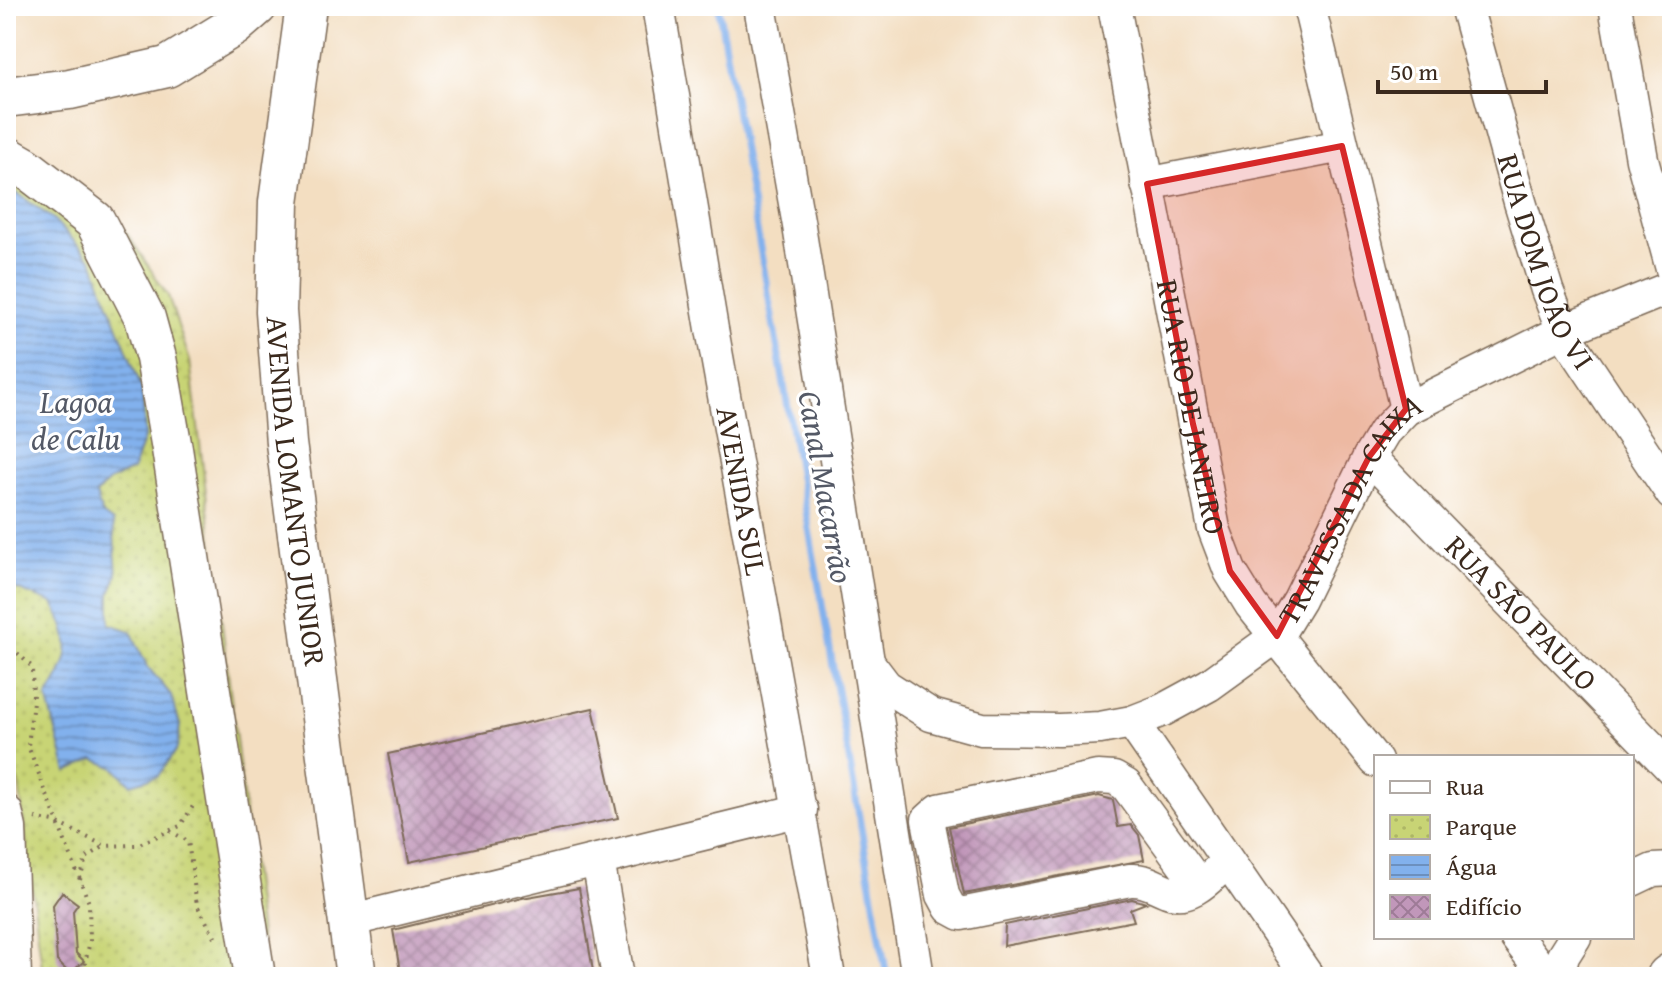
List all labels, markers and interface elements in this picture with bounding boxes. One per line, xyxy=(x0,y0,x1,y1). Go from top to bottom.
scale bar xyxy=(1378,44,1546,94)
text: 50 m xyxy=(1390,54,1438,89)
street label: RUA DOM JOÃO VI xyxy=(1487,149,1606,378)
street label: RUA RIO DE JANEIRO xyxy=(1146,275,1238,538)
street label: AVENIDA LOMANTO JUNIOR xyxy=(255,314,338,669)
water label: Lagoa de Calu xyxy=(31,378,121,462)
street label: TRAVESSA DA CAIXA xyxy=(1266,382,1429,633)
water label: Canal Macarrão xyxy=(786,387,867,587)
street label: AVENIDA SUL xyxy=(705,403,779,579)
street label: RUA SÃO PAULO xyxy=(1435,525,1608,701)
legend xyxy=(1374,755,1634,939)
text: Rua xyxy=(1446,769,1485,804)
text: Parque xyxy=(1446,809,1517,844)
text: Água xyxy=(1446,849,1497,884)
text: Edifício xyxy=(1446,889,1522,924)

